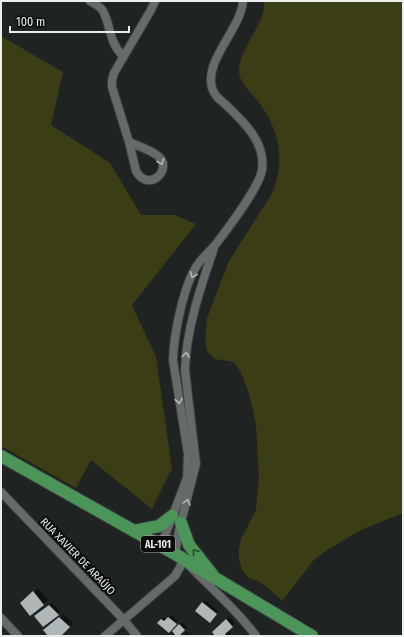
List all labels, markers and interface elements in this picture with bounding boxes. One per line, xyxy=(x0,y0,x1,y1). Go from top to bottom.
scale bar xyxy=(10,8,129,34)
text: 100 m xyxy=(16,15,45,29)
one-way arrow xyxy=(156,158,164,165)
one-way arrow xyxy=(189,271,197,278)
one-way arrow xyxy=(182,352,191,358)
one-way arrow xyxy=(174,398,183,404)
one-way arrow xyxy=(182,499,191,506)
street label: RUA XAVIER DE ARAÚJO xyxy=(38,515,118,598)
road number: AL-101 xyxy=(141,536,175,552)
one-way arrow xyxy=(192,550,199,557)

